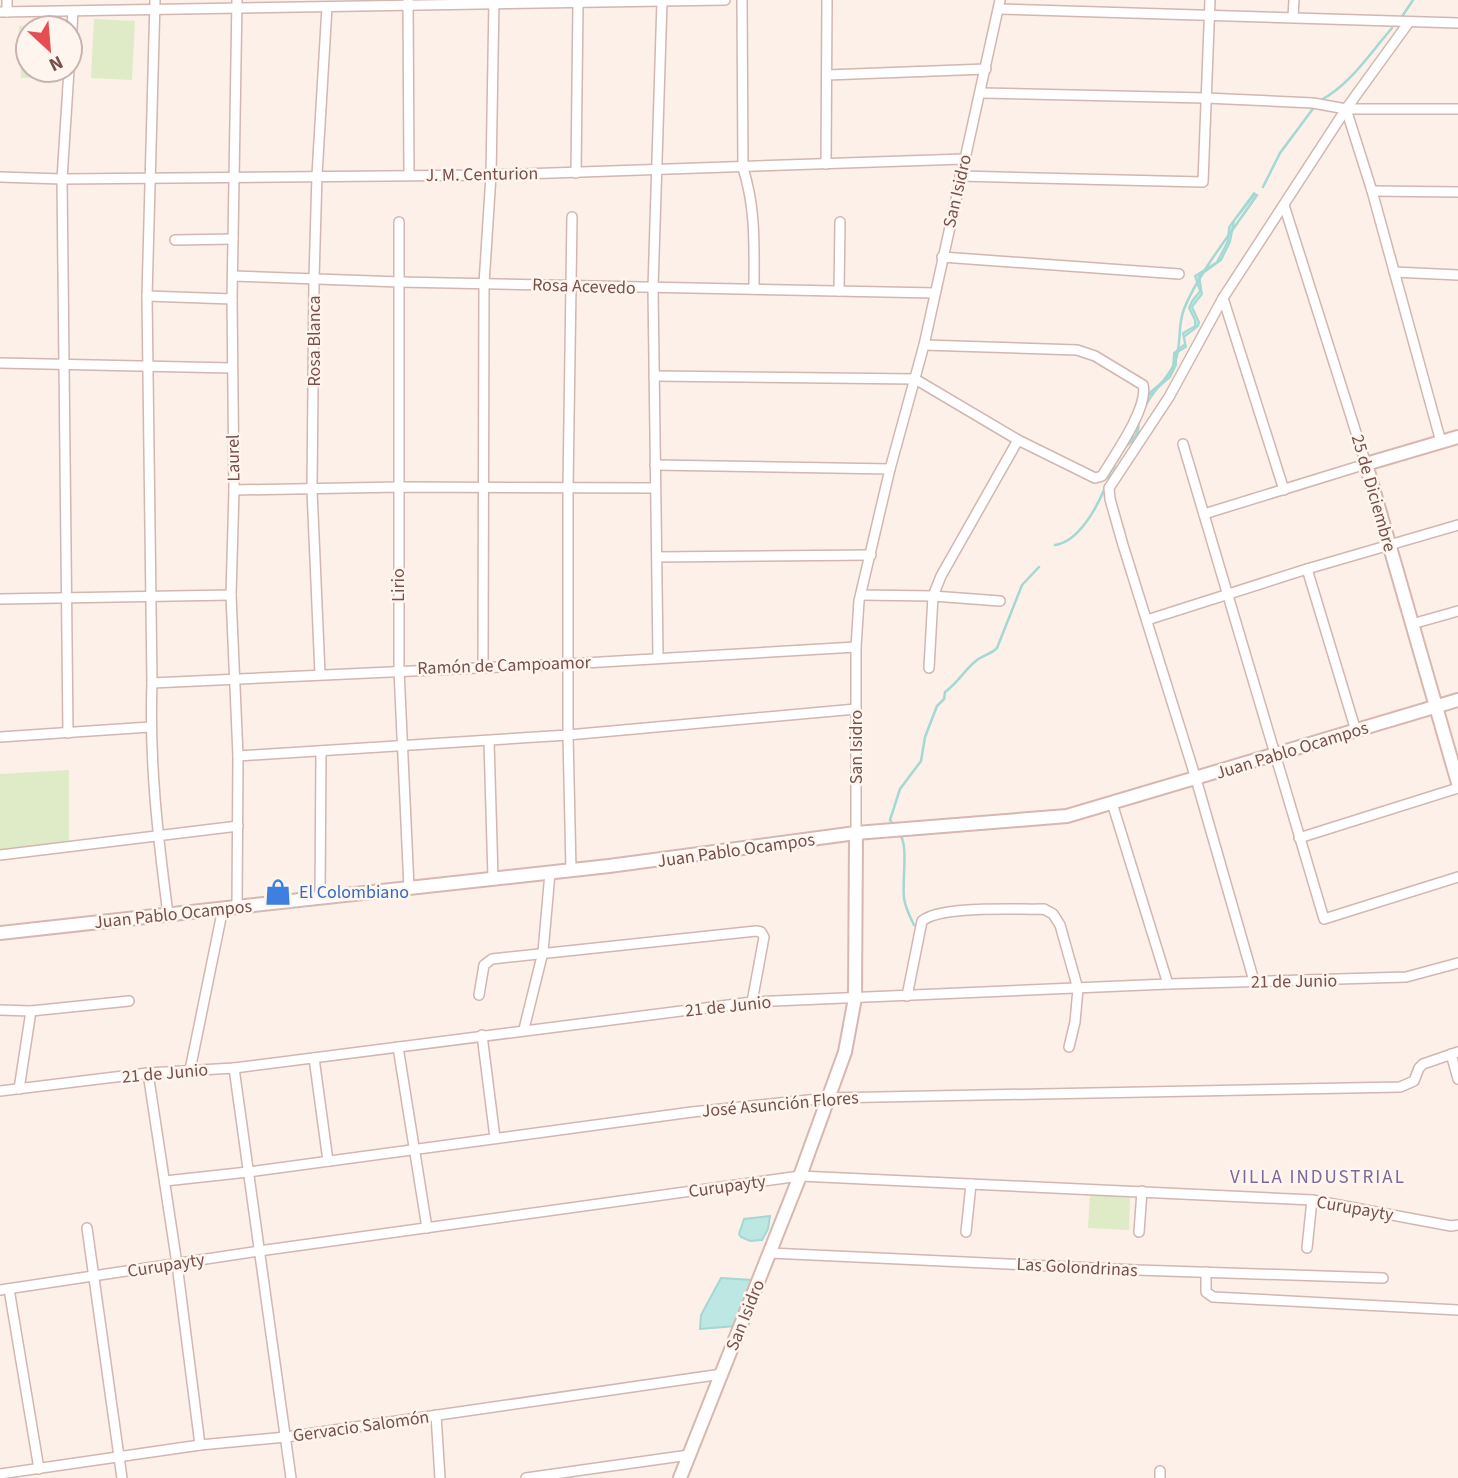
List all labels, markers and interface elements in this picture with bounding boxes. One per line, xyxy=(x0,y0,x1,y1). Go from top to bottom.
north arrow xyxy=(14,14,84,84)
text: N xyxy=(44,48,67,78)
street label: San Isidro xyxy=(937,152,978,230)
street label: J. M. Centurion xyxy=(425,161,539,188)
street label: Rosa Acevedo xyxy=(532,272,636,301)
street label: Rosa Blanca xyxy=(302,295,327,387)
street label: 25 de Diciembre xyxy=(1345,432,1402,555)
street label: Laurel xyxy=(221,434,246,482)
street label: Lirio xyxy=(386,568,411,602)
street label: Ramón de Campoamor xyxy=(417,650,592,681)
street label: San Isidro xyxy=(844,710,869,784)
street label: Juan Pablo Ocampos xyxy=(1213,715,1372,786)
street label: Juan Pablo Ocampos xyxy=(656,827,816,874)
shop icon: El Colombiano xyxy=(263,877,293,907)
place label: El Colombiano xyxy=(299,880,409,905)
street label: Juan Pablo Ocampos xyxy=(93,894,253,935)
street label: 21 de Junio xyxy=(1251,968,1337,995)
street label: 21 de Junio xyxy=(684,990,772,1023)
street label: 21 de Junio xyxy=(121,1057,209,1090)
street label: José Asunción Flores xyxy=(701,1085,860,1124)
district label: VILLA INDUSTRIAL xyxy=(1230,1164,1406,1191)
street label: Curupayty xyxy=(687,1169,768,1204)
street label: Curupayty xyxy=(1315,1189,1396,1228)
street label: Curupayty xyxy=(126,1247,207,1284)
street label: Las Golondrinas xyxy=(1016,1252,1138,1283)
street label: San Isidro xyxy=(720,1276,771,1354)
street label: Gervacio Salomón xyxy=(291,1405,431,1448)

